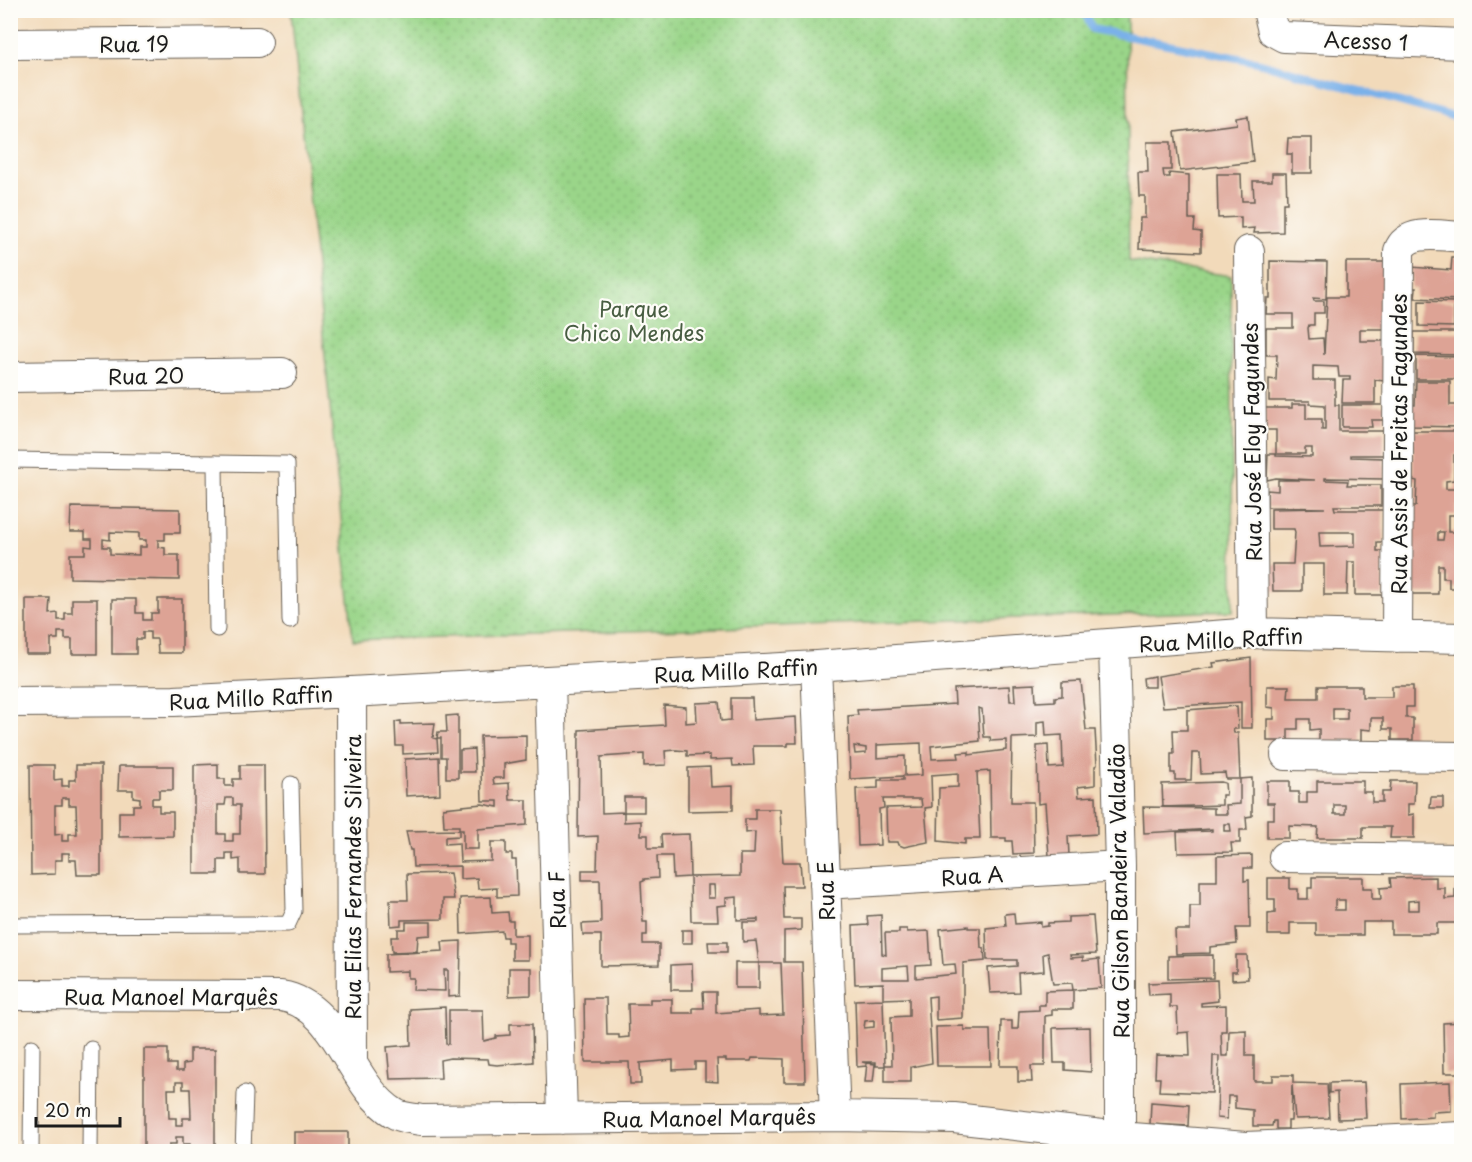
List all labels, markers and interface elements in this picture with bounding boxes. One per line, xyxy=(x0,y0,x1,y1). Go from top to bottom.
street label: Acesso 1 xyxy=(1323,23,1409,57)
street label: Rua 19 xyxy=(99,26,169,60)
park label: Parque Chico Mendes xyxy=(564,292,704,348)
street label: Rua Assis de Freitas Fagundes xyxy=(1382,293,1414,595)
street label: Rua José Eloy Fagundes xyxy=(1233,322,1269,562)
street label: Rua 20 xyxy=(108,358,184,392)
street label: Rua Millo Raffin xyxy=(1138,619,1304,659)
street label: Rua Millo Raffin xyxy=(653,650,819,690)
street label: Rua Millo Raffin xyxy=(168,677,334,717)
street label: Rua Elias Fernandes Silveira xyxy=(336,734,368,1019)
street label: Rua Gilson Bandeira Valadão xyxy=(1099,743,1137,1039)
street label: Rua A xyxy=(940,857,1004,893)
street label: Rua E xyxy=(808,861,842,921)
street label: Rua F xyxy=(539,870,573,930)
street label: Rua Manoel Marquês xyxy=(64,980,278,1012)
scale bar xyxy=(36,1090,120,1128)
text: 20 m xyxy=(45,1096,91,1123)
street label: Rua Manoel Marquês xyxy=(602,1099,816,1135)

